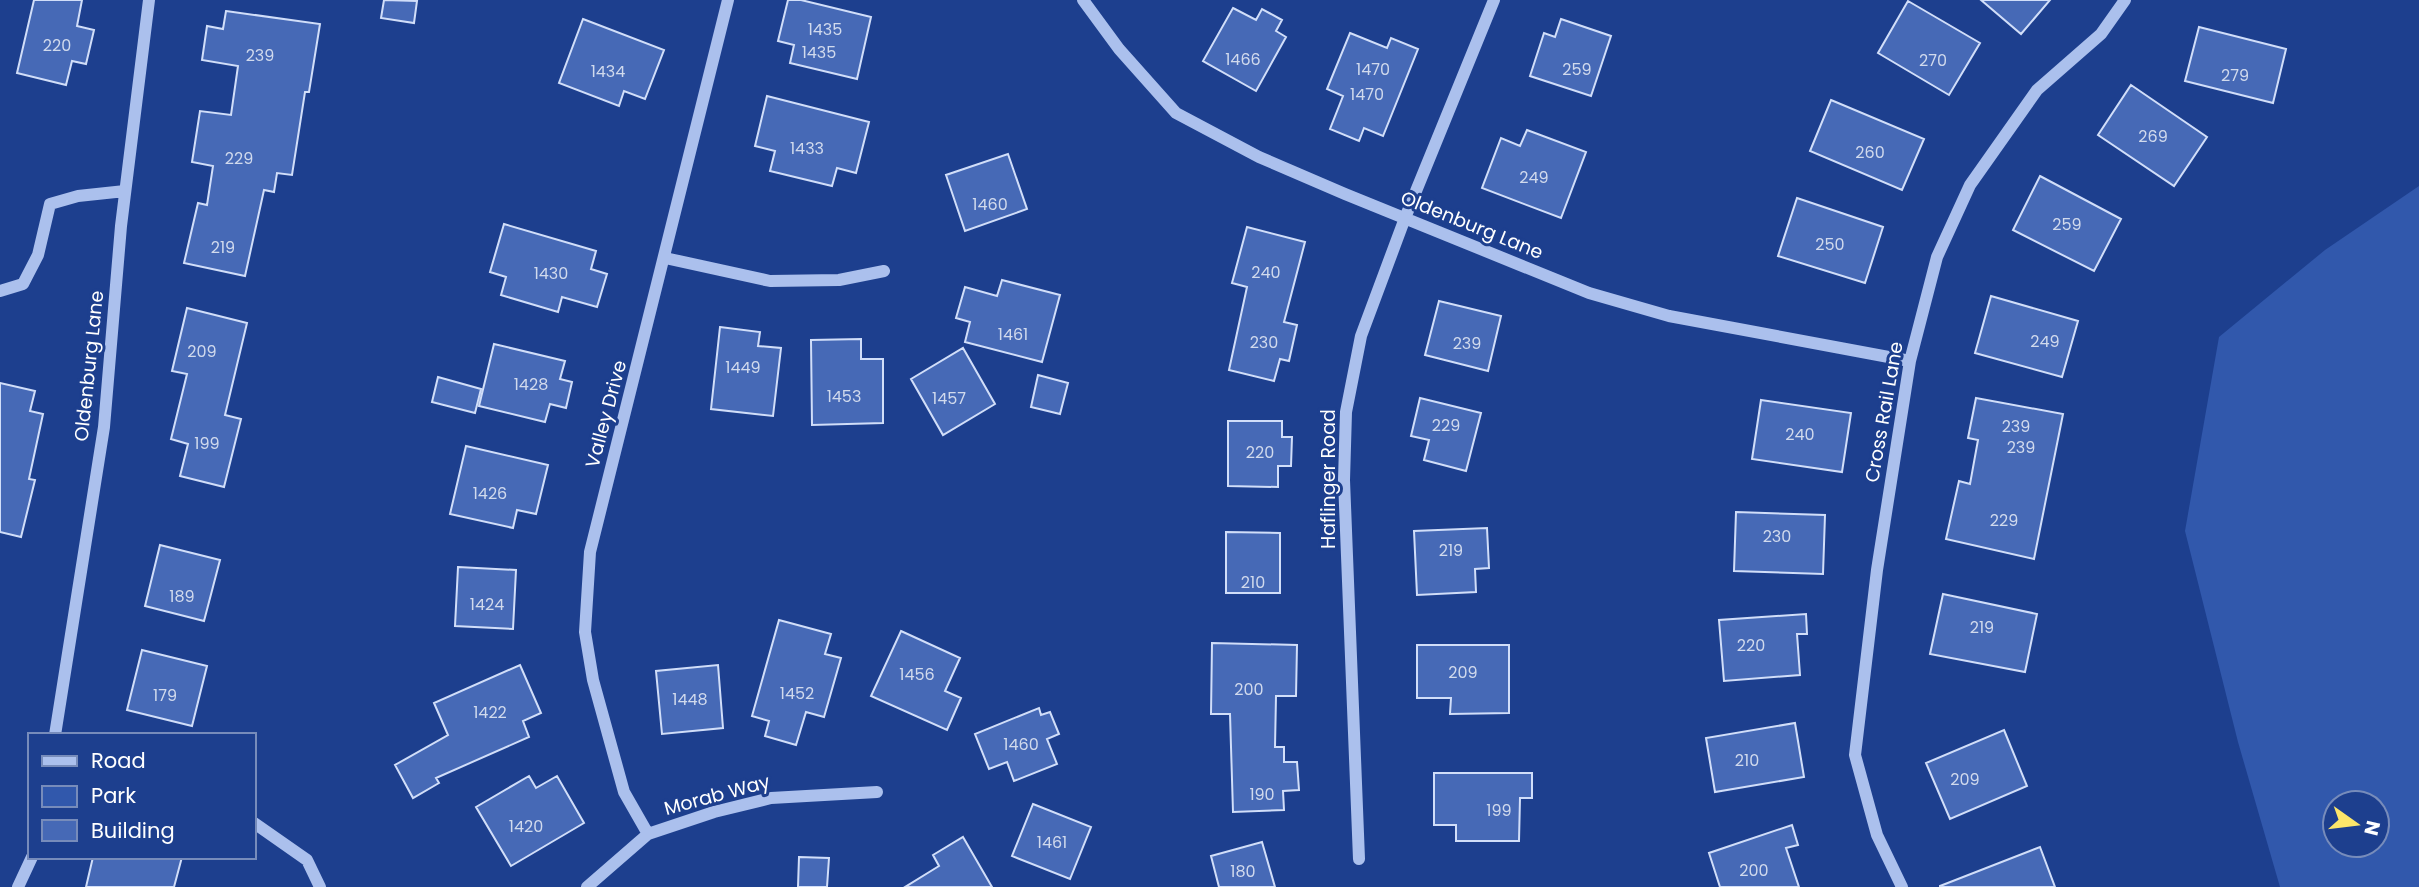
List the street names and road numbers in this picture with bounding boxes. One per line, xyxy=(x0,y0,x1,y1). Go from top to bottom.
street label: Oldenburg Lane xyxy=(1397,184,1547,266)
street label: Oldenburg Lane xyxy=(68,289,110,443)
street label: Cross Rail Lane xyxy=(1858,339,1910,485)
street label: Valley Drive xyxy=(579,357,633,471)
street label: Haflinger Road xyxy=(1315,409,1342,549)
street label: Morab Way xyxy=(661,768,773,822)

